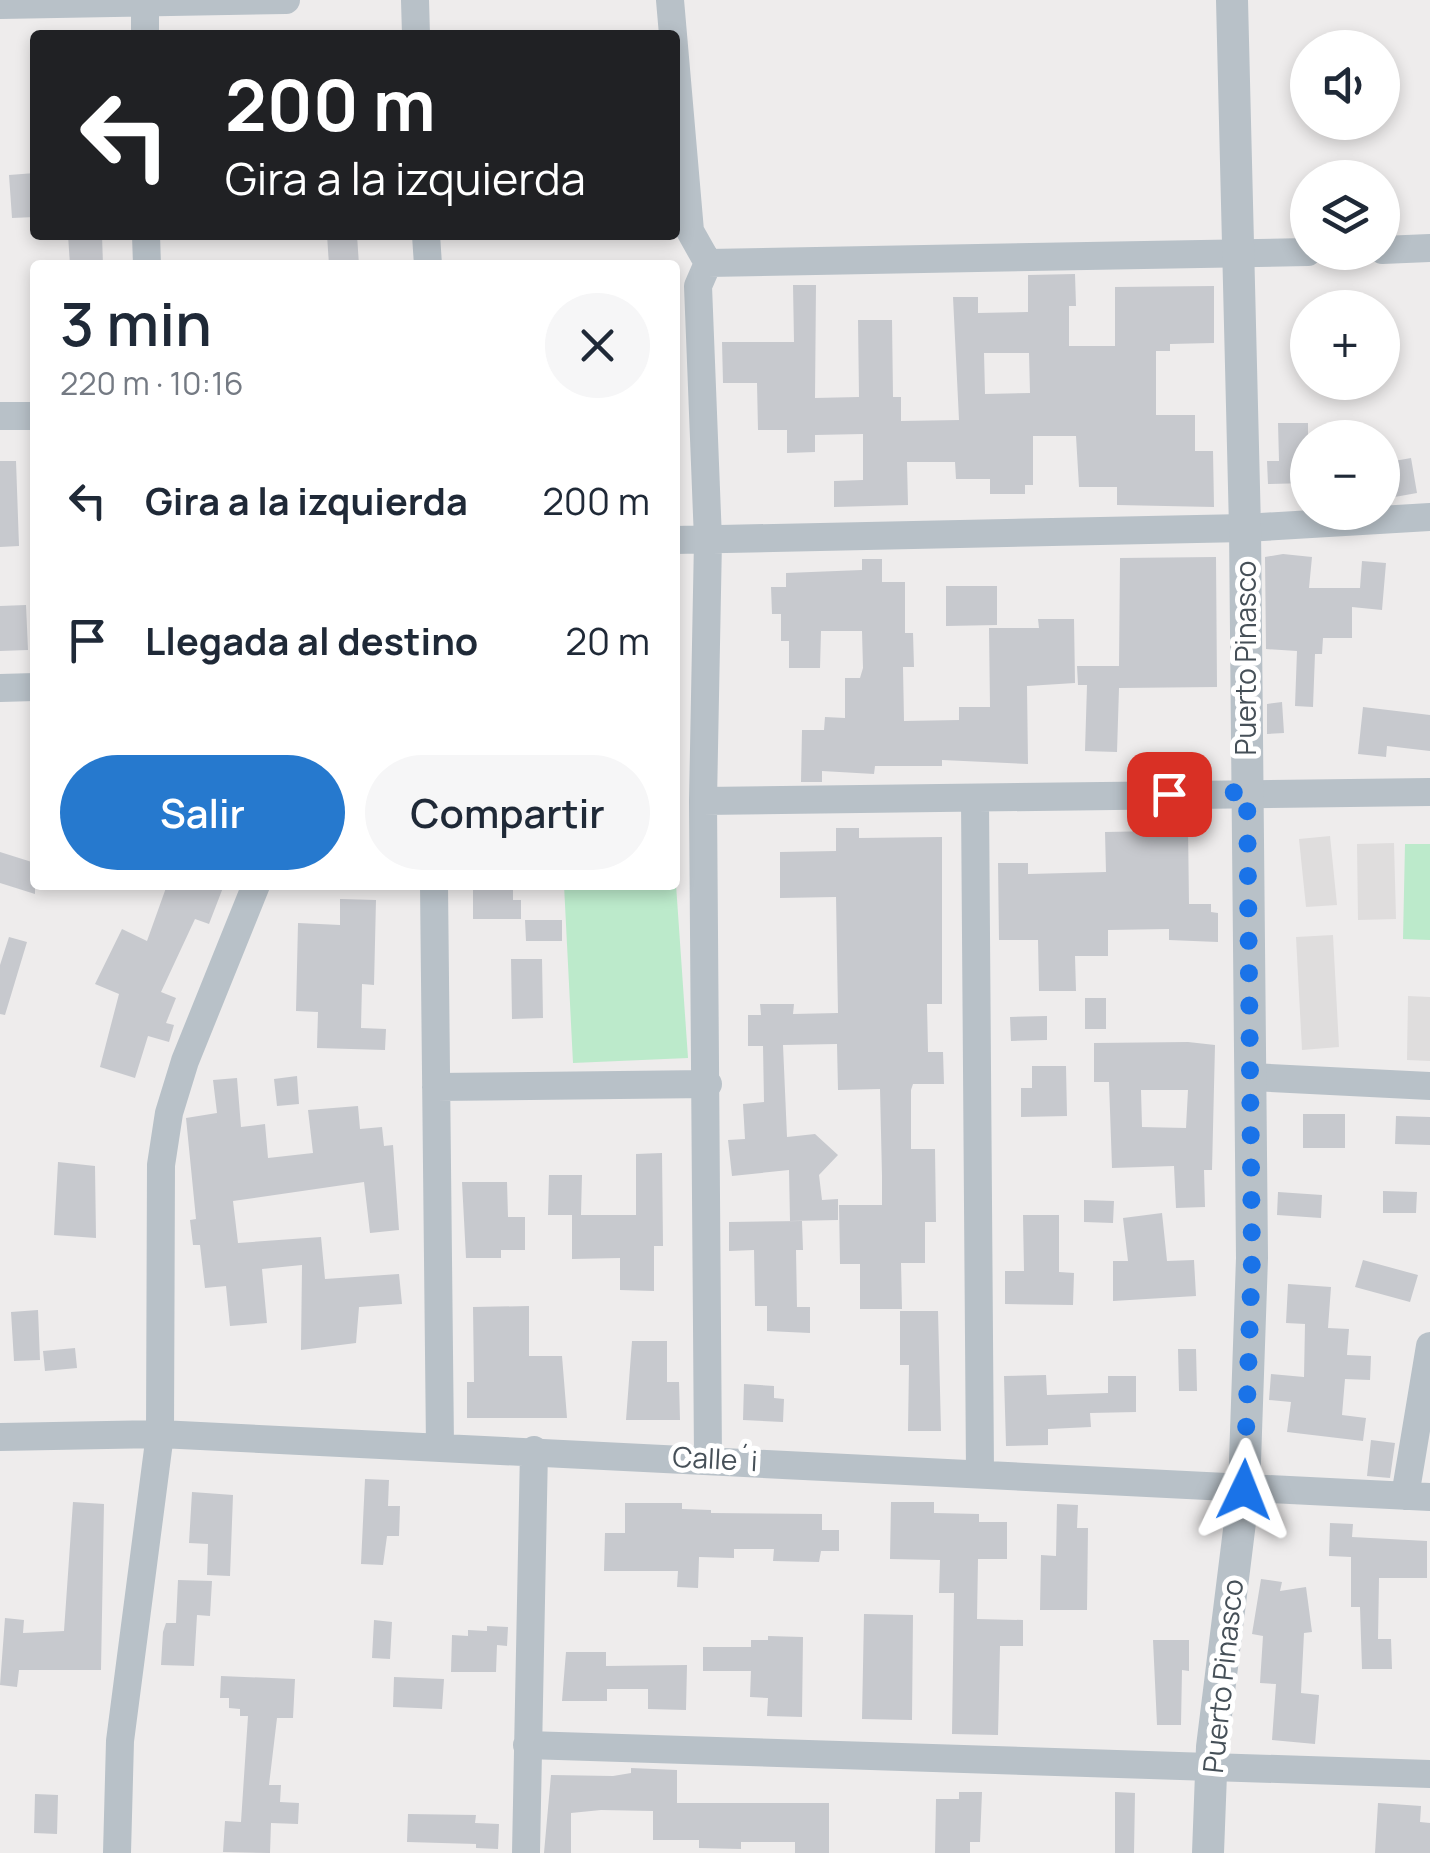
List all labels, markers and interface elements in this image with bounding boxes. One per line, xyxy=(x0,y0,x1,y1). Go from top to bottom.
map controls xyxy=(1290,30,1400,530)
button: sound xyxy=(1290,30,1400,140)
text: 200 m xyxy=(225,56,436,152)
icon: left xyxy=(60,70,190,200)
text: Gira a la izquierda xyxy=(225,147,586,209)
button: layers xyxy=(1290,160,1400,270)
text: 3 min xyxy=(60,282,212,364)
button: + xyxy=(1290,290,1400,400)
button: close xyxy=(545,293,650,398)
text: 220 m · 10:16 xyxy=(60,361,244,405)
button: − xyxy=(1290,420,1400,530)
icon: left xyxy=(60,473,115,528)
text: Gira a la izquierda xyxy=(145,474,468,526)
text: 200 m xyxy=(542,474,650,526)
street label: Puerto Pinasco xyxy=(1226,561,1264,755)
icon: arrive xyxy=(60,613,115,668)
text: Llegada al destino xyxy=(145,614,478,666)
text: 20 m xyxy=(565,614,650,666)
pin xyxy=(1127,752,1212,837)
button: Salir xyxy=(60,755,345,870)
button: Compartir xyxy=(365,755,650,870)
icon: arrive xyxy=(1142,767,1197,822)
street label: Calle´i xyxy=(671,1437,759,1479)
position arrow xyxy=(1192,1438,1296,1542)
street label: Puerto Pinasco xyxy=(1193,1577,1251,1775)

